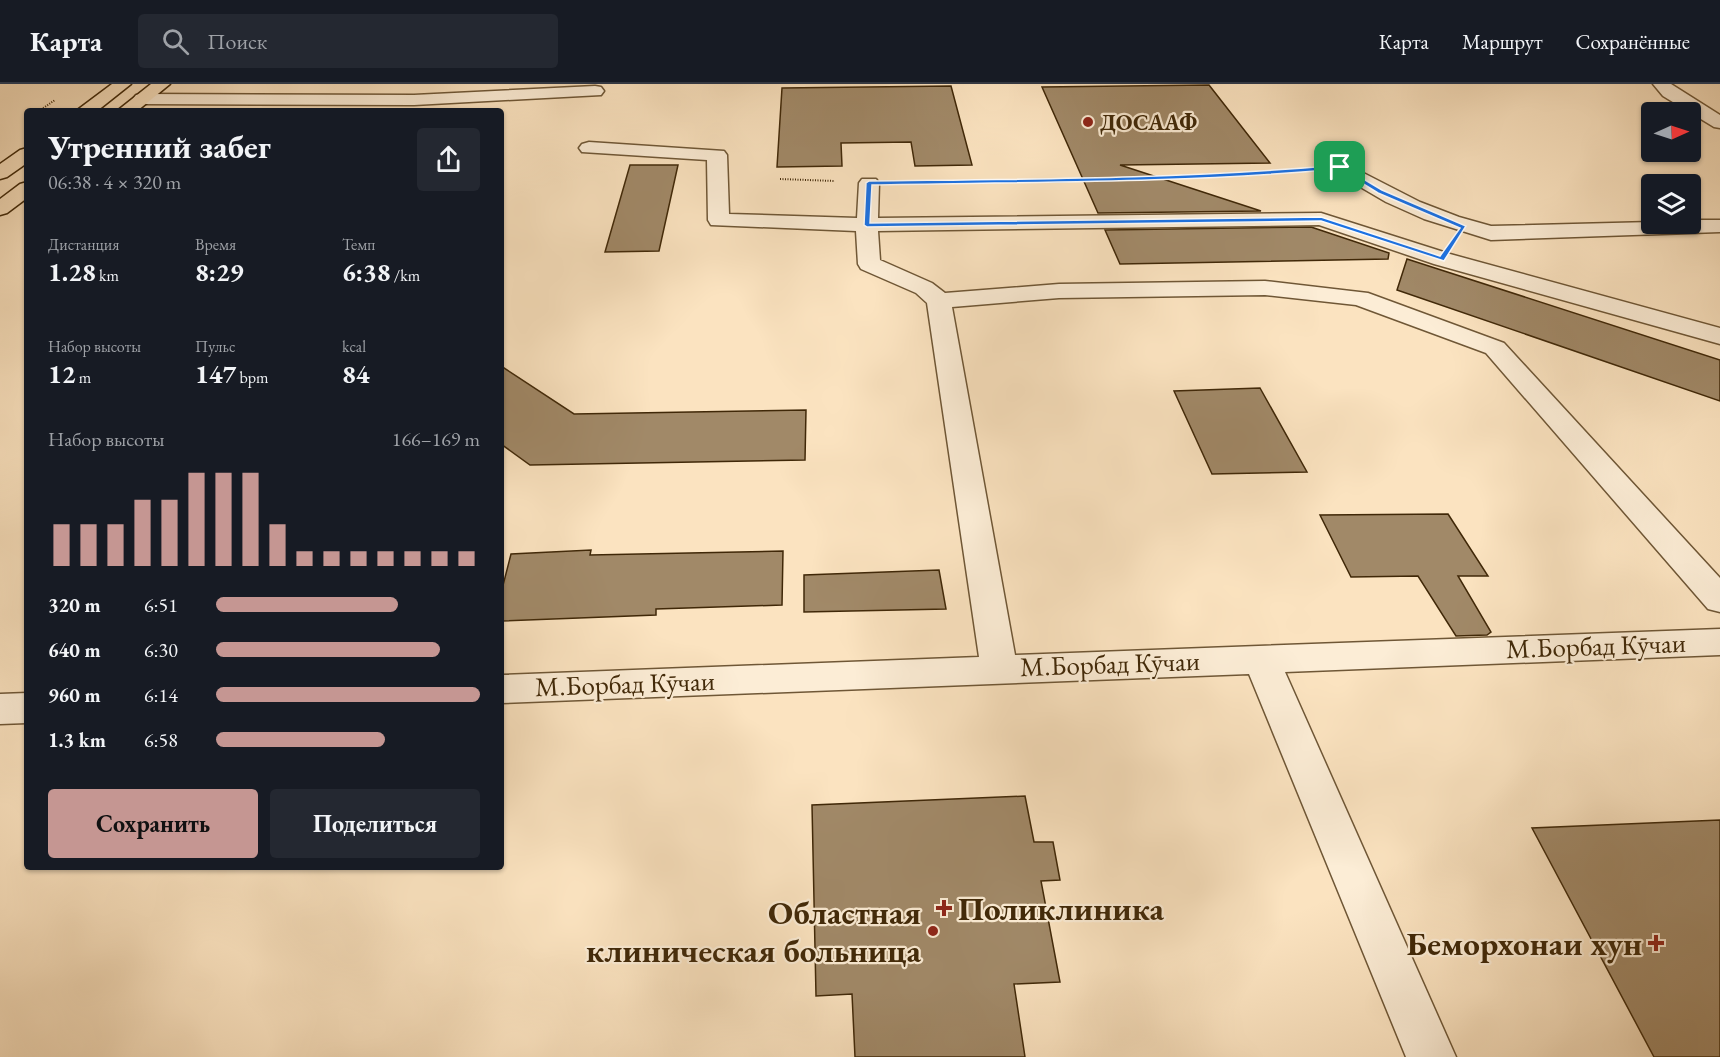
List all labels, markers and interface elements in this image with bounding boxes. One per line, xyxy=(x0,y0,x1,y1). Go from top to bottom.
search box xyxy=(138,14,558,68)
text: Карта xyxy=(30,23,102,59)
icon: search xyxy=(159,25,192,58)
text: Поиск xyxy=(207,27,267,56)
text: Карта xyxy=(1379,28,1429,55)
text: Маршрут xyxy=(1462,28,1543,55)
text: Сохранённые xyxy=(1576,28,1690,55)
north arrow xyxy=(1641,102,1701,162)
map controls xyxy=(1641,102,1701,234)
place label: ДОСААФ xyxy=(1100,108,1197,137)
marker: ДОСААФ xyxy=(1081,115,1095,129)
text: Утренний забег xyxy=(48,125,271,168)
button: share xyxy=(417,128,480,191)
pin xyxy=(1314,141,1365,192)
icon: arrive xyxy=(1323,150,1356,183)
text: 06:38 · 4 × 320 m xyxy=(48,169,181,195)
button: layers xyxy=(1641,174,1701,234)
text: Дистанция xyxy=(48,234,119,255)
text: Время xyxy=(195,234,236,255)
text: Темп xyxy=(342,234,375,255)
text: 1.28 xyxy=(48,255,96,289)
text: 8:29 xyxy=(195,255,244,289)
text: 6:38 xyxy=(342,255,391,289)
text: km xyxy=(96,265,119,286)
text: /km xyxy=(391,265,420,286)
text: Набор высоты xyxy=(48,336,141,357)
text: Пульс xyxy=(195,336,236,357)
text: kcal xyxy=(342,336,366,357)
text: 12 xyxy=(48,357,76,391)
text: 147 xyxy=(195,357,236,391)
text: 84 xyxy=(342,357,370,391)
text: m xyxy=(76,367,91,388)
text: bpm xyxy=(236,367,268,388)
text: Набор высоты xyxy=(48,426,164,452)
text: 166–169 m xyxy=(392,426,480,452)
text: 320 m xyxy=(48,592,101,618)
text: 6:51 xyxy=(144,592,178,618)
street label: М.Борбад Кӯчаи xyxy=(1505,625,1687,666)
text: 640 m xyxy=(48,637,101,663)
text: 6:30 xyxy=(144,637,178,663)
street label: М.Борбад Кӯчаи xyxy=(1019,643,1201,684)
street label: М.Борбад Кӯчаи xyxy=(534,663,716,704)
text: 960 m xyxy=(48,682,101,708)
text: 6:14 xyxy=(144,682,178,708)
text: 1.3 km xyxy=(48,727,106,753)
text: 6:58 xyxy=(144,727,178,753)
button: Сохранить xyxy=(48,789,258,858)
button: Поделиться xyxy=(270,789,480,858)
place label: Поликлиника xyxy=(958,887,1164,930)
place label: Областная клиническая больница xyxy=(586,891,922,972)
marker: Поликлиника xyxy=(935,899,953,917)
place label: Беморхонаи хун xyxy=(1407,922,1642,965)
marker: Областная клиническая больница xyxy=(926,924,940,938)
marker: Беморхонаи хун xyxy=(1647,934,1665,952)

